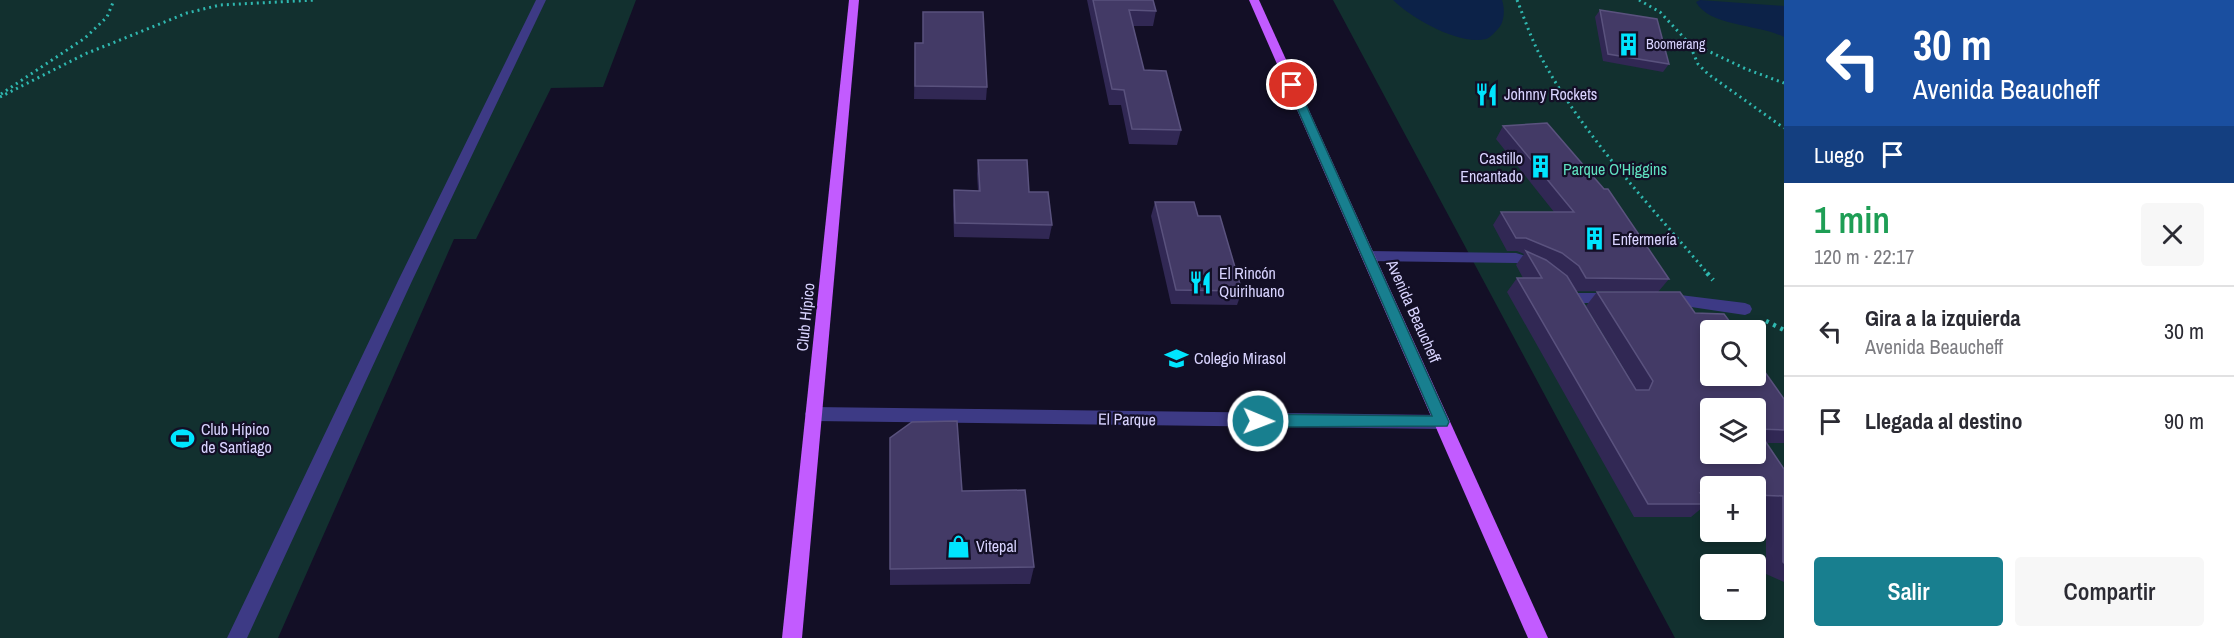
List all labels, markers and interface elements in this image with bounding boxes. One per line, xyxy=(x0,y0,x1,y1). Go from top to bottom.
text: 30 m xyxy=(1913,17,1992,73)
icon: left xyxy=(1814,24,1892,102)
building icon: Boomerang xyxy=(1615,31,1641,57)
place label: Boomerang xyxy=(1646,35,1706,53)
pin xyxy=(1266,59,1317,110)
icon: arrive xyxy=(1275,68,1308,101)
text: Avenida Beaucheff xyxy=(1913,71,2099,107)
restaurant icon: Johnny Rockets xyxy=(1473,81,1499,107)
place label: Johnny Rockets xyxy=(1504,83,1597,105)
icon: arrive xyxy=(1876,138,1909,171)
text: Luego xyxy=(1814,140,1864,170)
place label: Castillo Encantado xyxy=(1460,147,1523,187)
building icon: Castillo Encantado xyxy=(1528,154,1554,180)
park label: Parque O'Higgins xyxy=(1563,158,1667,180)
text: 1 min xyxy=(1814,196,1890,244)
button: close xyxy=(2141,203,2204,266)
building icon: Enfermería xyxy=(1581,226,1607,252)
place label: Enfermería xyxy=(1612,228,1678,250)
text: 120 m · 22:17 xyxy=(1814,243,1914,270)
street label: Avenida Beaucheff xyxy=(1381,255,1447,367)
place label: El Rincón Quirihuano xyxy=(1219,262,1285,302)
restaurant icon: El Rincón Quirihuano xyxy=(1188,269,1214,295)
street label: Club Hípico xyxy=(790,282,820,352)
text: Gira a la izquierda xyxy=(1865,303,2020,333)
icon: left xyxy=(1814,315,1847,348)
text: 30 m xyxy=(2164,316,2204,346)
map controls xyxy=(1700,320,1766,620)
button: search xyxy=(1700,320,1766,386)
text: Avenida Beaucheff xyxy=(1865,333,2003,360)
school or university icon: Colegio Mirasol xyxy=(1163,345,1189,371)
place label: Colegio Mirasol xyxy=(1194,347,1286,369)
position arrow xyxy=(1226,389,1290,453)
button: layers xyxy=(1700,398,1766,464)
icon: arrive xyxy=(1814,405,1847,438)
text: Llegada al destino xyxy=(1865,406,2022,436)
text: 90 m xyxy=(2164,406,2204,436)
street label: El Parque xyxy=(1098,407,1156,431)
place label: Club Hípico de Santiago xyxy=(201,418,272,458)
sports icon: Club Hípico de Santiago xyxy=(170,425,196,451)
button: + xyxy=(1700,476,1766,542)
shop icon: Vitepal xyxy=(945,533,971,559)
place label: Vitepal xyxy=(976,535,1017,557)
button: − xyxy=(1700,554,1766,620)
button: Salir xyxy=(1814,557,2003,626)
button: Compartir xyxy=(2015,557,2204,626)

